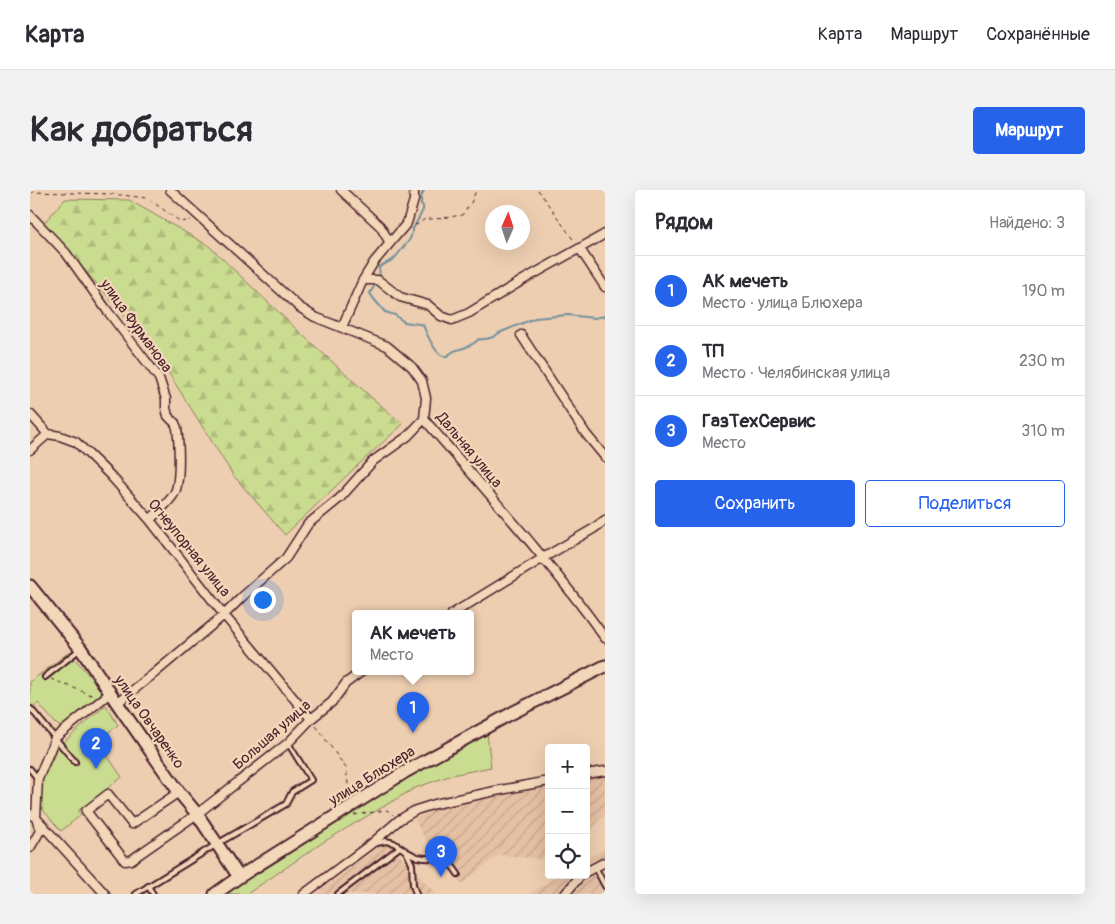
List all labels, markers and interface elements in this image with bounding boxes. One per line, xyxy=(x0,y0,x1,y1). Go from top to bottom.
text: Карта xyxy=(25,20,84,49)
text: Карта xyxy=(818,23,862,46)
text: Маршрут xyxy=(890,23,958,46)
text: Сохранённые xyxy=(986,23,1090,46)
button: Маршрут xyxy=(973,107,1085,154)
text: Как добраться xyxy=(30,108,253,152)
north arrow xyxy=(485,205,530,250)
text: Рядом xyxy=(655,209,713,236)
text: Найдено: 3 xyxy=(989,213,1065,233)
text: АК мечеть xyxy=(702,269,789,293)
street label: улица Фурманова xyxy=(95,275,176,376)
text: 1 xyxy=(668,281,674,301)
text: 190 m xyxy=(1022,281,1065,301)
text: Место · улица Блюхера xyxy=(702,293,863,313)
text: ТП xyxy=(702,339,724,363)
text: 2 xyxy=(667,351,675,371)
text: 230 m xyxy=(1019,351,1065,371)
text: Место · Челябинская улица xyxy=(702,363,890,383)
street label: Дальняя улица xyxy=(431,408,506,492)
text: ГазТехСервис xyxy=(702,409,816,433)
text: 3 xyxy=(667,421,675,441)
text: 310 m xyxy=(1021,421,1065,441)
text: Место xyxy=(702,433,746,453)
button: Сохранить xyxy=(655,480,855,527)
button: Поделиться xyxy=(865,480,1065,527)
street label: Огнеупорная улица xyxy=(144,495,234,601)
your location xyxy=(250,587,276,613)
popup xyxy=(352,610,474,675)
text: АК мечеть xyxy=(370,621,456,645)
text: Место xyxy=(370,645,414,665)
street label: улица Овчаренко xyxy=(109,671,188,772)
pin: 1 xyxy=(397,692,429,733)
street label: Большая улица xyxy=(229,696,315,774)
pin: 2 xyxy=(80,728,112,769)
street label: улица Блюхера xyxy=(325,742,419,811)
map controls xyxy=(545,744,590,879)
button: + xyxy=(545,744,590,789)
button: − xyxy=(545,789,590,834)
button: locate xyxy=(545,834,590,879)
pin: 3 xyxy=(425,836,457,877)

